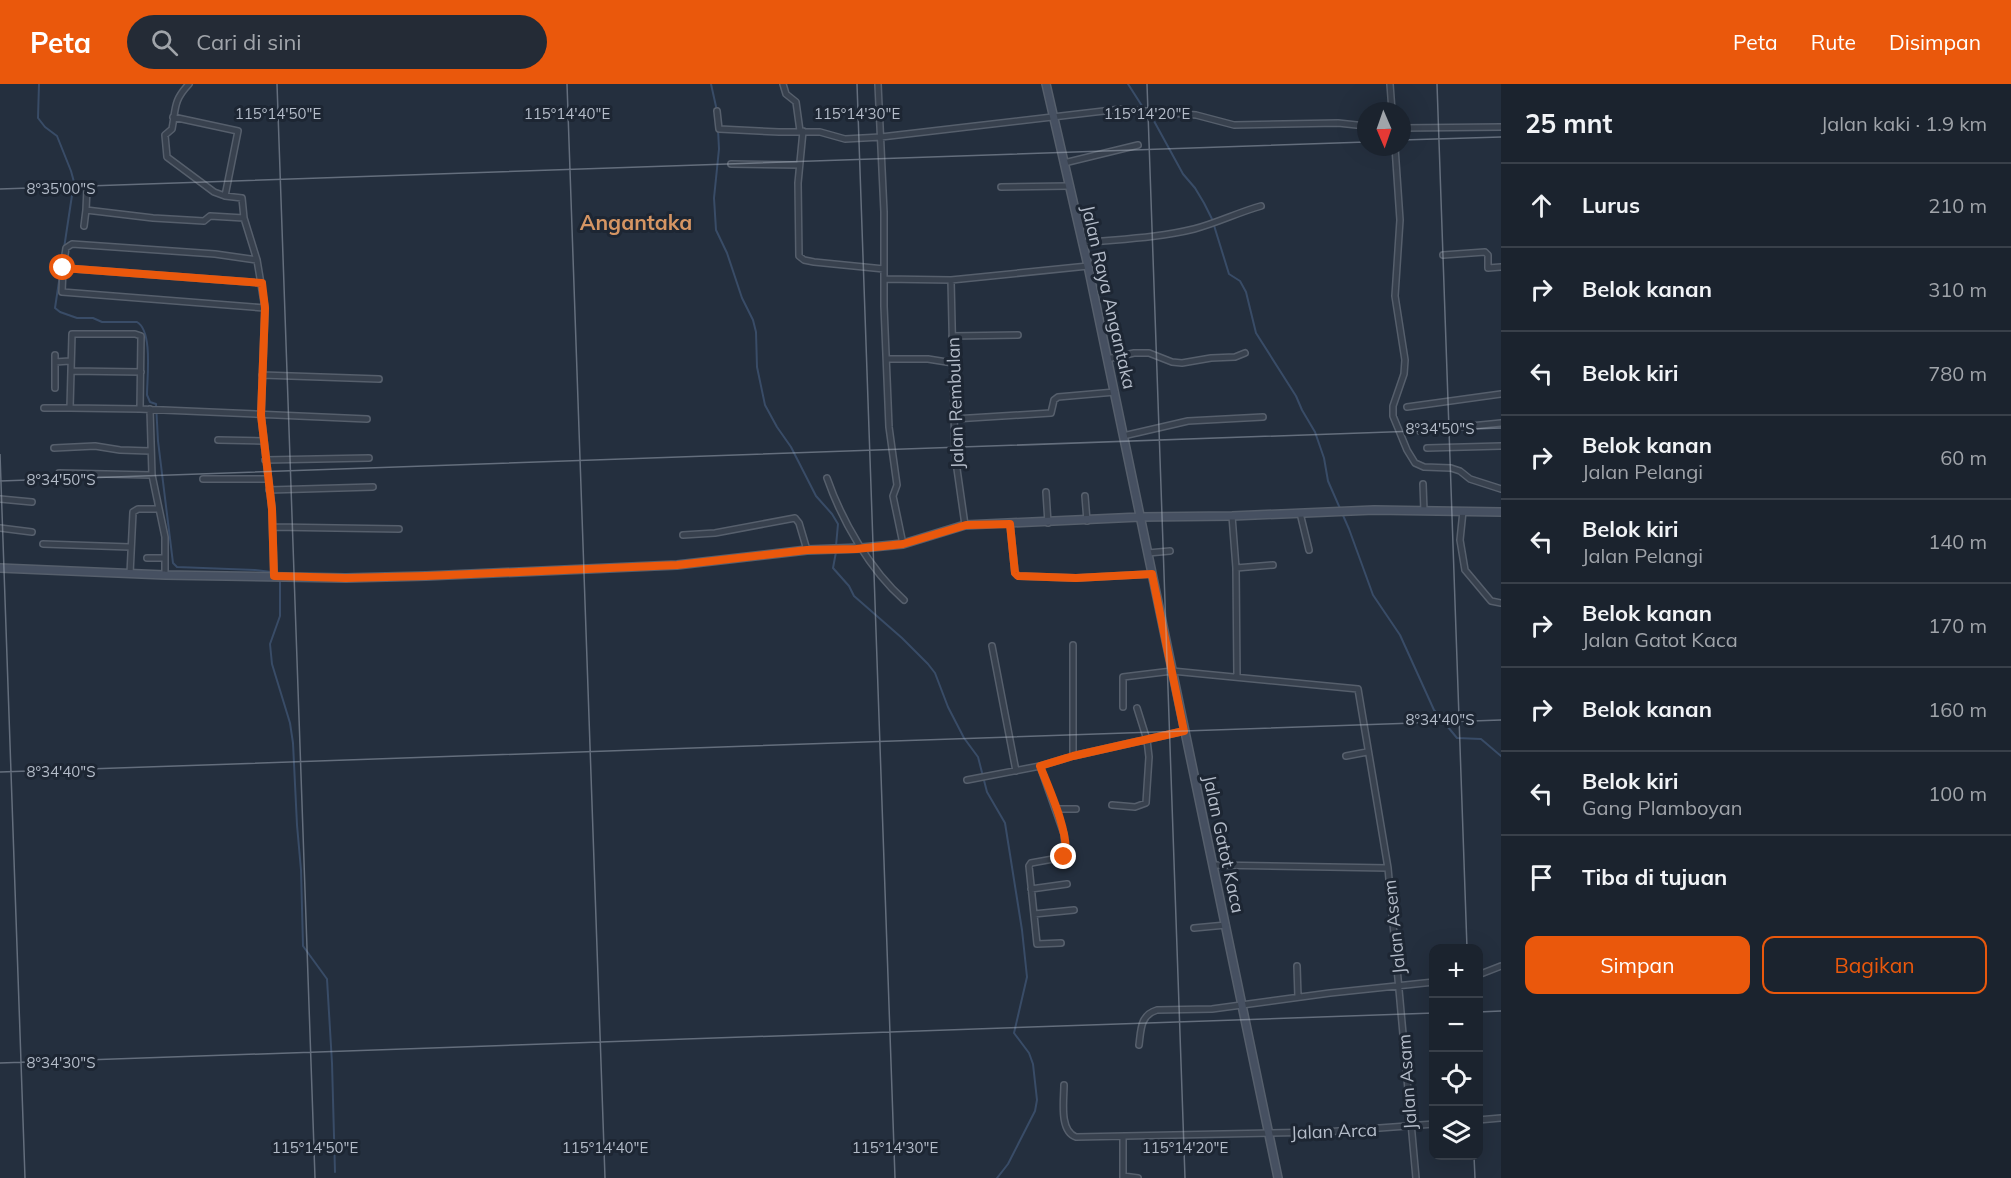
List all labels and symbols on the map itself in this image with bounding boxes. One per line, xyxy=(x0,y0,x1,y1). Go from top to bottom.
north arrow xyxy=(1357,102,1411,156)
text: 115°14'50"E xyxy=(235,104,321,123)
text: 115°14'40"E xyxy=(524,104,610,123)
text: 115°14'30"E xyxy=(814,104,900,123)
text: 115°14'20"E xyxy=(1104,104,1190,123)
text: 8°35'00"S xyxy=(26,179,96,198)
street label: Jalan Raya Angantaka xyxy=(1077,203,1141,391)
district label: Angantaka xyxy=(580,209,692,235)
route start xyxy=(49,254,75,280)
street label: Jalan Rembulan xyxy=(941,337,969,469)
text: 8°34'50"S xyxy=(1405,419,1475,438)
text: 8°34'50"S xyxy=(26,470,96,489)
text: 8°34'40"S xyxy=(1405,710,1475,729)
text: 8°34'40"S xyxy=(26,762,96,781)
street label: Jalan Gatot Kaca xyxy=(1198,773,1250,915)
route end xyxy=(1050,843,1076,869)
street label: Jalan Asem xyxy=(1378,879,1410,975)
street label: Jalan Asam xyxy=(1392,1033,1422,1131)
text: 8°34'30"S xyxy=(26,1053,96,1072)
street label: Jalan Arca xyxy=(1290,1118,1378,1144)
text: 115°14'50"E xyxy=(272,1138,358,1157)
text: 115°14'40"E xyxy=(562,1138,648,1157)
text: 115°14'30"E xyxy=(852,1138,938,1157)
text: 115°14'20"E xyxy=(1142,1138,1228,1157)

